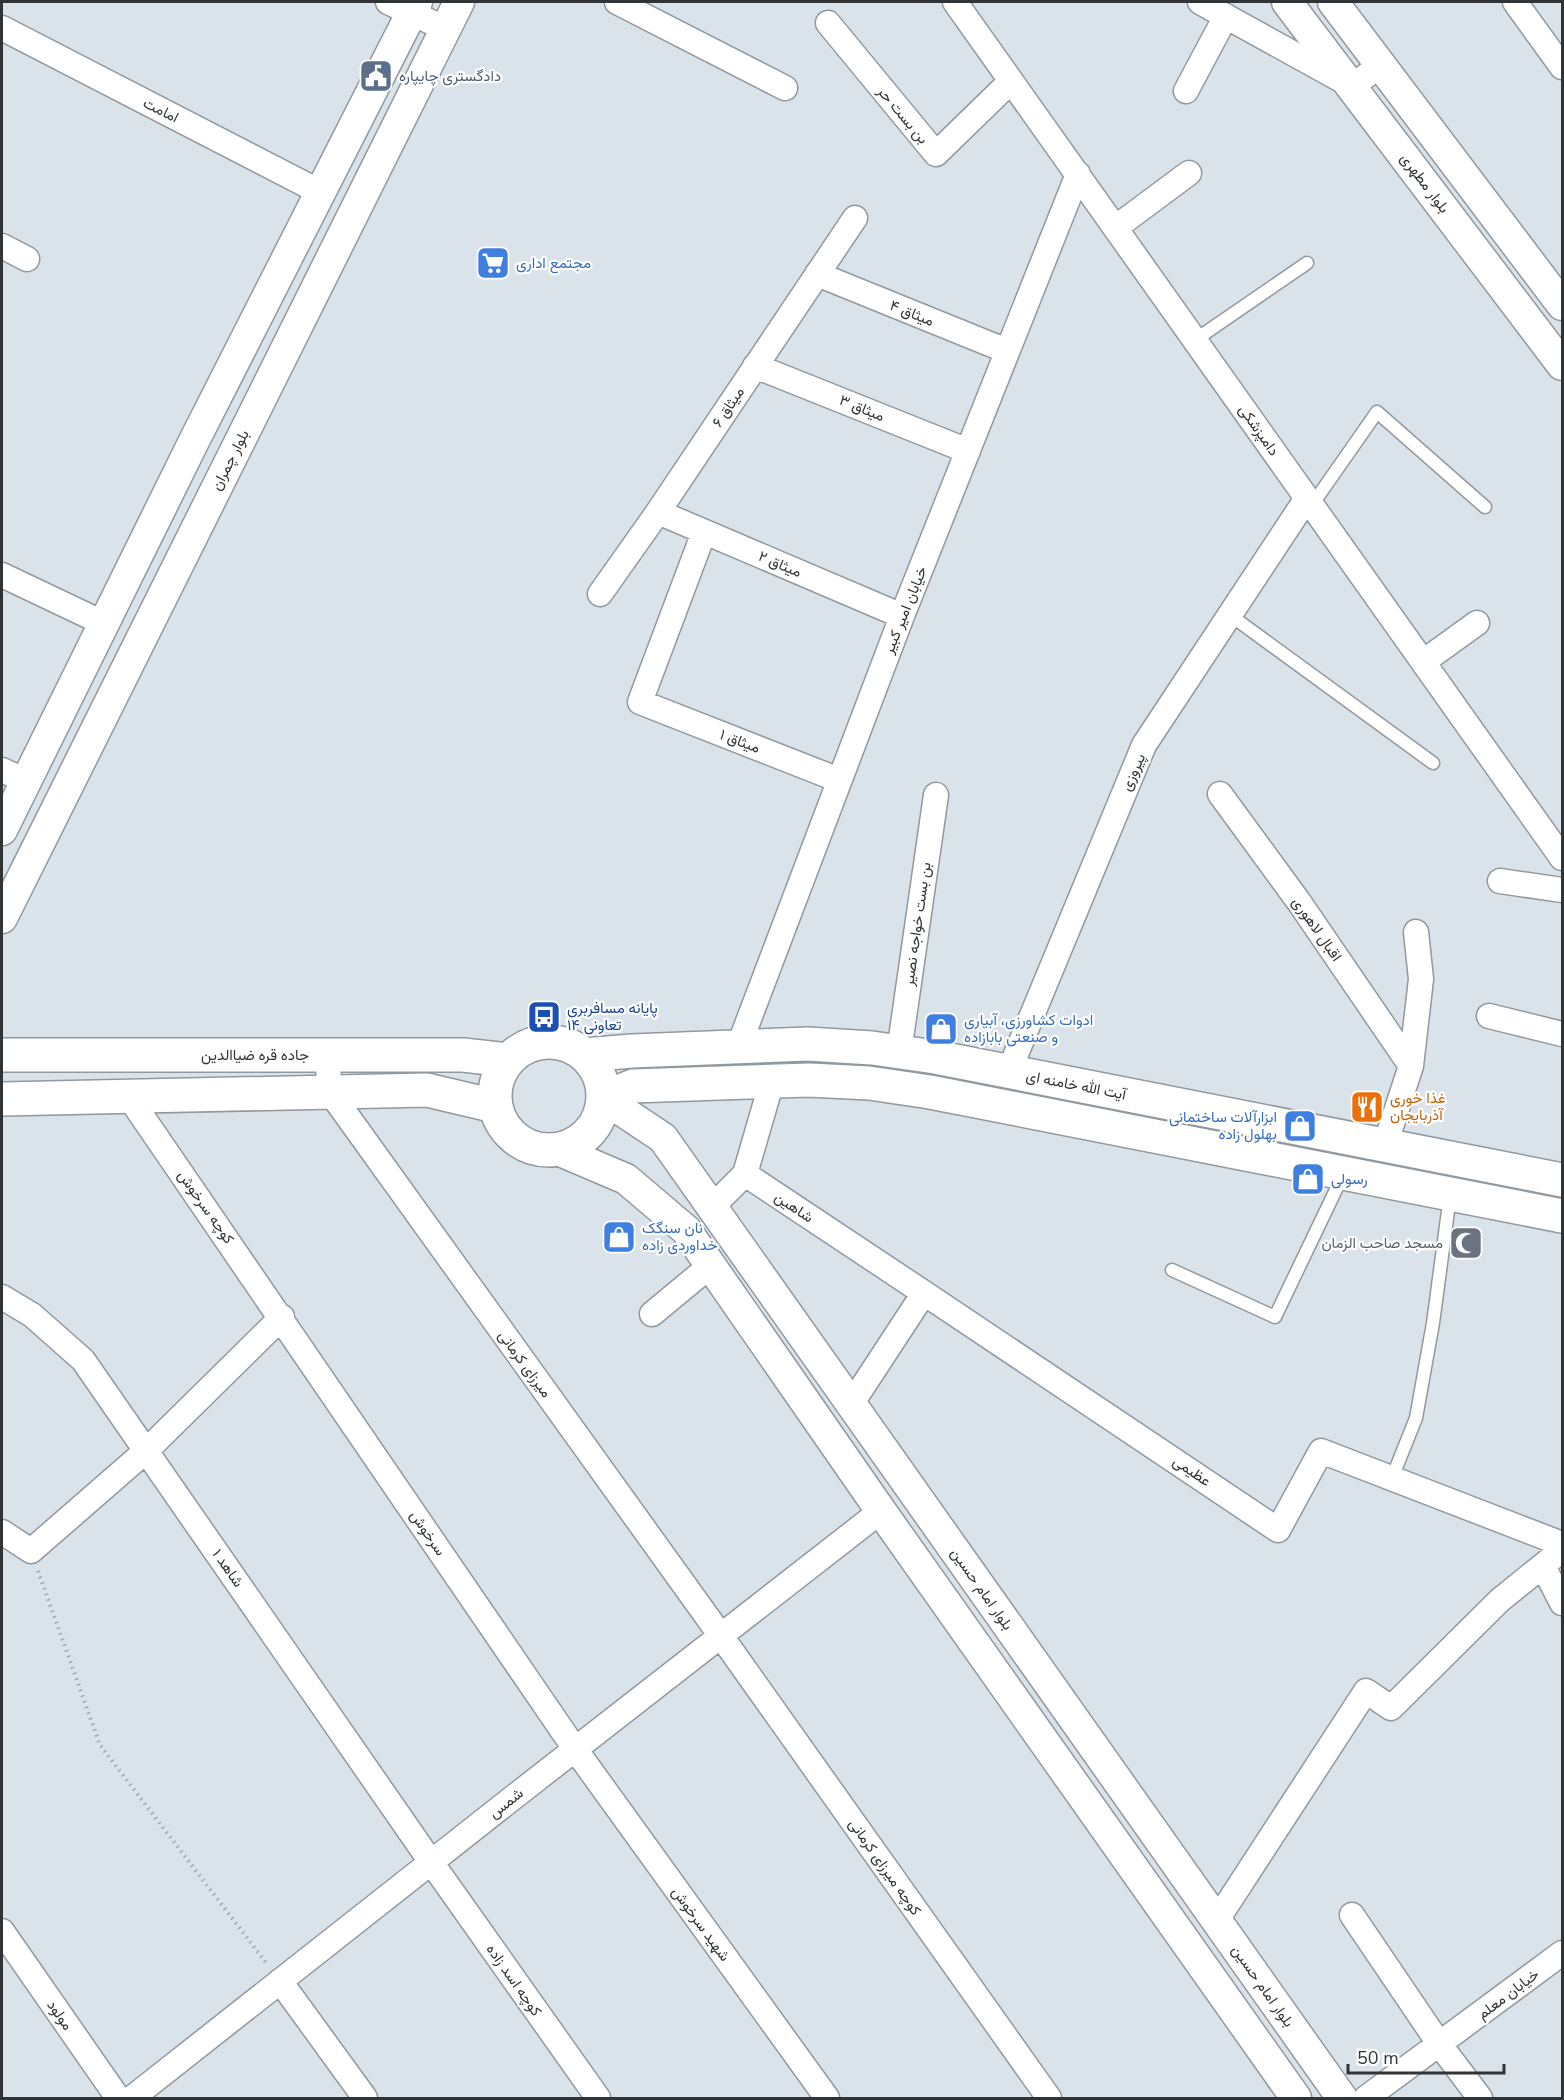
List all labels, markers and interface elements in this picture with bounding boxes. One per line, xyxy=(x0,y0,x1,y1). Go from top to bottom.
public building icon: دادگستری چایپاره xyxy=(358,58,394,94)
place label: دادگستری چایپاره xyxy=(399,66,501,86)
street label: بن بست حر xyxy=(872,81,933,148)
street label: امامت xyxy=(140,93,182,127)
street label: بلوار مطهری xyxy=(1396,149,1454,217)
supermarket icon: مجتمع اداری xyxy=(475,245,511,281)
place label: مجتمع اداری xyxy=(516,253,591,274)
street label: میثاق ۴ xyxy=(887,295,937,331)
street label: میثاق ۶ xyxy=(707,383,749,431)
street label: میثاق ۳ xyxy=(836,390,888,426)
street label: دامپزشکی xyxy=(1234,400,1284,460)
street label: بلوار چمران xyxy=(206,426,254,494)
street label: میثاق ۲ xyxy=(755,546,805,582)
street label: خیابان امیر کبیر xyxy=(878,563,932,658)
street label: میثاق ۱ xyxy=(717,724,763,758)
street label: پیروزی xyxy=(1116,750,1150,794)
street label: بن بست خواجه نصیر xyxy=(898,861,936,988)
street label: اقبال لاهوری xyxy=(1288,893,1346,965)
place label: پایانه مسافربری تعاونی ۱۴ xyxy=(567,998,658,1035)
bus stop icon: پایانه مسافربری تعاونی ۱۴ xyxy=(526,999,562,1035)
place label: ادوات کشاورزی، آبیاری و صنعتی بابازاده xyxy=(964,1010,1093,1047)
shop icon: ادوات کشاورزی، آبیاری و صنعتی بابازاده xyxy=(923,1011,959,1047)
street label: جاده قره ضیاالدین xyxy=(201,1045,309,1065)
street label: آیت الله خامنه ای xyxy=(1024,1066,1129,1105)
place label: غذا خوری آذربایجان xyxy=(1390,1088,1446,1125)
restaurant icon: غذا خوری آذربایجان xyxy=(1349,1089,1385,1125)
place label: ابزارآلات ساختمانی بهلول زاده xyxy=(1169,1107,1277,1144)
shop icon: ابزارآلات ساختمانی بهلول زاده xyxy=(1282,1108,1318,1144)
shop icon: رسولی xyxy=(1290,1161,1326,1197)
street label: کوچه سرخوش xyxy=(173,1166,239,1248)
place label: رسولی xyxy=(1331,1169,1368,1189)
street label: شاهین xyxy=(771,1187,818,1227)
place label: نان سنگک خداوردی زاده xyxy=(642,1218,718,1255)
shop icon: نان سنگک خداوردی زاده xyxy=(601,1219,637,1255)
mosque icon: مسجد صاحب الزمان xyxy=(1448,1225,1484,1261)
place label: مسجد صاحب الزمان xyxy=(1321,1233,1443,1253)
street label: میرزای کرمانی xyxy=(494,1326,556,1402)
street label: عظیمی xyxy=(1169,1451,1215,1491)
street label: سرخوش xyxy=(405,1506,451,1560)
street label: بلوار امام حسین xyxy=(946,1544,1018,1634)
street label: شاهد ۱ xyxy=(208,1545,248,1591)
street label: شمس xyxy=(484,1783,528,1823)
street label: کوچه میرزای کرمانی xyxy=(844,1815,926,1920)
street label: شهید سرخوش xyxy=(667,1883,735,1965)
street label: کوچه اسد زاده xyxy=(482,1940,546,2020)
street label: بلوار امام حسین xyxy=(1227,1941,1299,2031)
street label: خیابان معلم xyxy=(1473,1964,1543,2024)
street label: مولود xyxy=(42,1996,78,2034)
scale bar xyxy=(1348,2037,1504,2075)
text: 50 m xyxy=(1357,2046,1399,2070)

